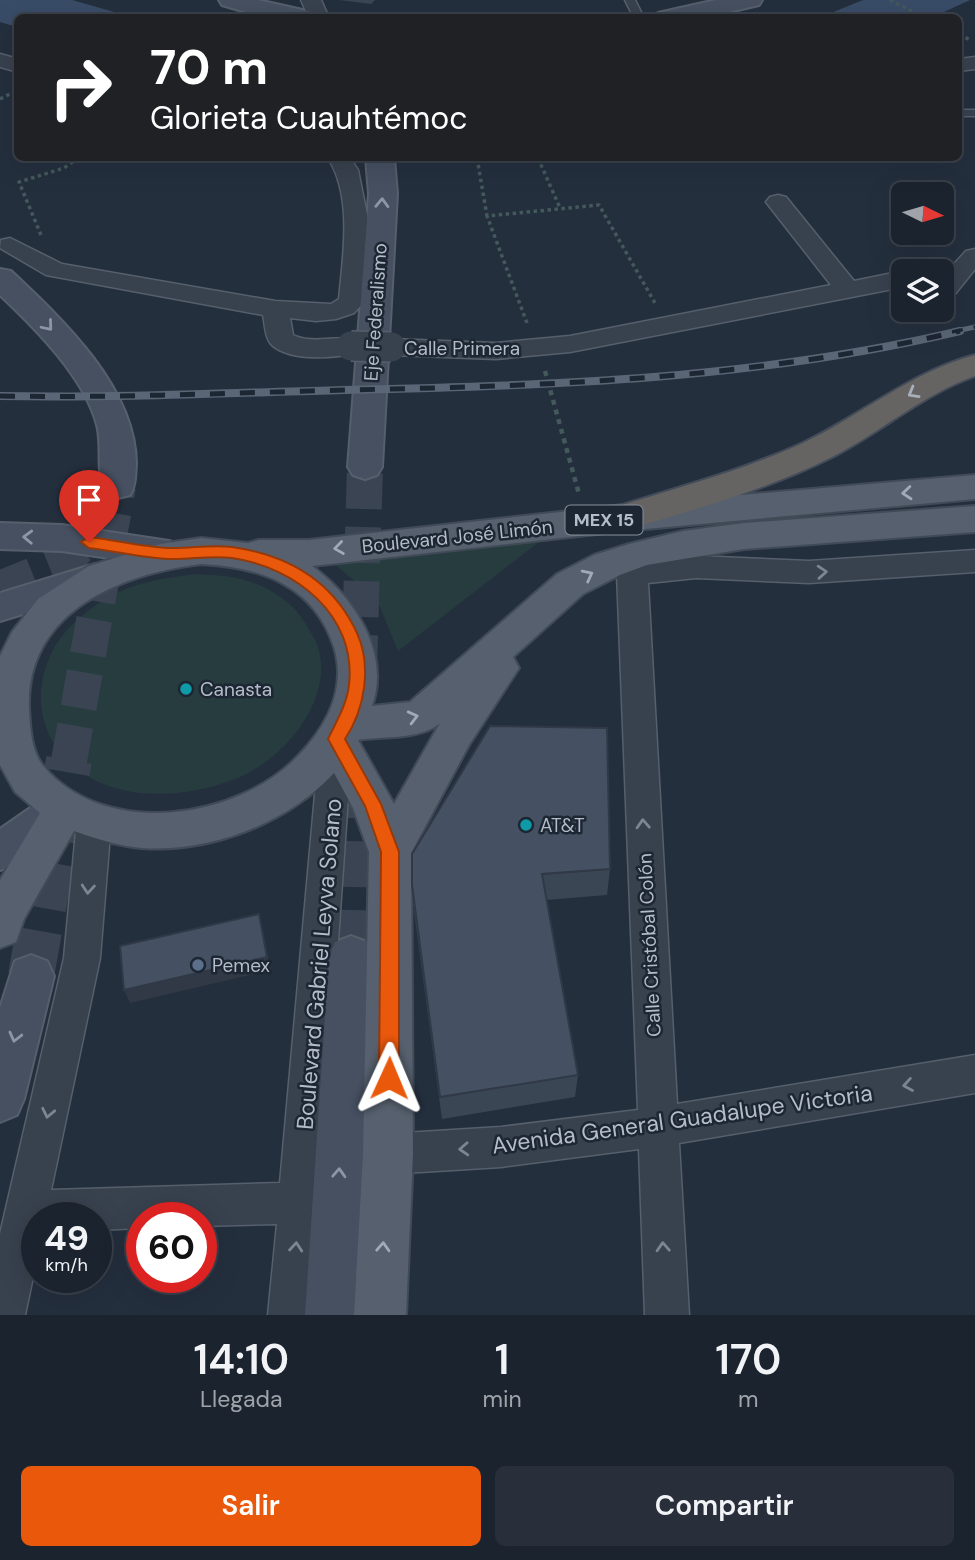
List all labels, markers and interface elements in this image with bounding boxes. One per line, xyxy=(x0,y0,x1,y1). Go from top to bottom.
text: 70 m xyxy=(150,35,268,99)
icon: right xyxy=(35,42,126,133)
text: Glorieta Cuauhtémoc xyxy=(150,97,467,139)
north arrow xyxy=(891,182,954,245)
map controls xyxy=(891,182,954,322)
one-way arrow xyxy=(375,197,390,208)
street label: Eje Federalismo xyxy=(358,242,393,382)
button: layers xyxy=(891,259,954,322)
one-way arrow xyxy=(40,318,52,331)
street label: Calle Primera xyxy=(404,336,520,361)
one-way arrow xyxy=(908,385,921,398)
pin xyxy=(59,470,119,542)
icon: arrive xyxy=(70,481,108,519)
one-way arrow xyxy=(901,485,912,500)
road number: MEX 15 xyxy=(566,506,642,534)
street label: Boulevard José Limón xyxy=(360,514,554,559)
one-way arrow xyxy=(22,530,33,545)
one-way arrow xyxy=(333,541,345,556)
one-way arrow xyxy=(816,564,827,579)
one-way arrow xyxy=(581,569,593,583)
place label: Canasta xyxy=(200,677,272,702)
marker: Canasta xyxy=(178,681,194,697)
one-way arrow xyxy=(406,710,418,725)
street label: Boulevard Gabriel Leyva Solano xyxy=(290,797,348,1131)
place label: AT&T xyxy=(540,813,585,838)
marker: AT&T xyxy=(518,817,534,833)
one-way arrow xyxy=(636,818,651,829)
street label: Calle Cristóbal Colón xyxy=(632,853,667,1037)
one-way arrow xyxy=(81,884,96,895)
place label: Pemex xyxy=(212,953,271,978)
marker: Pemex xyxy=(190,957,206,973)
one-way arrow xyxy=(9,1031,23,1043)
position arrow xyxy=(352,1041,426,1115)
street label: Avenida General Guadalupe Victoria xyxy=(490,1077,874,1161)
one-way arrow xyxy=(902,1077,913,1092)
one-way arrow xyxy=(42,1107,57,1119)
one-way arrow xyxy=(459,1142,470,1157)
one-way arrow xyxy=(331,1168,346,1179)
speed limit sign: 60 xyxy=(126,1202,217,1293)
text: 49 xyxy=(44,1215,89,1261)
one-way arrow xyxy=(289,1241,304,1253)
one-way arrow xyxy=(376,1241,391,1252)
one-way arrow xyxy=(656,1241,671,1252)
text: km/h xyxy=(45,1253,88,1277)
text: 14:10 xyxy=(194,1332,289,1387)
text: 1 xyxy=(495,1332,509,1387)
text: 170 xyxy=(715,1332,781,1387)
text: Llegada xyxy=(200,1384,283,1414)
text: min xyxy=(483,1384,522,1414)
text: m xyxy=(738,1384,759,1414)
button: Salir xyxy=(21,1466,481,1546)
button: Compartir xyxy=(495,1466,954,1546)

